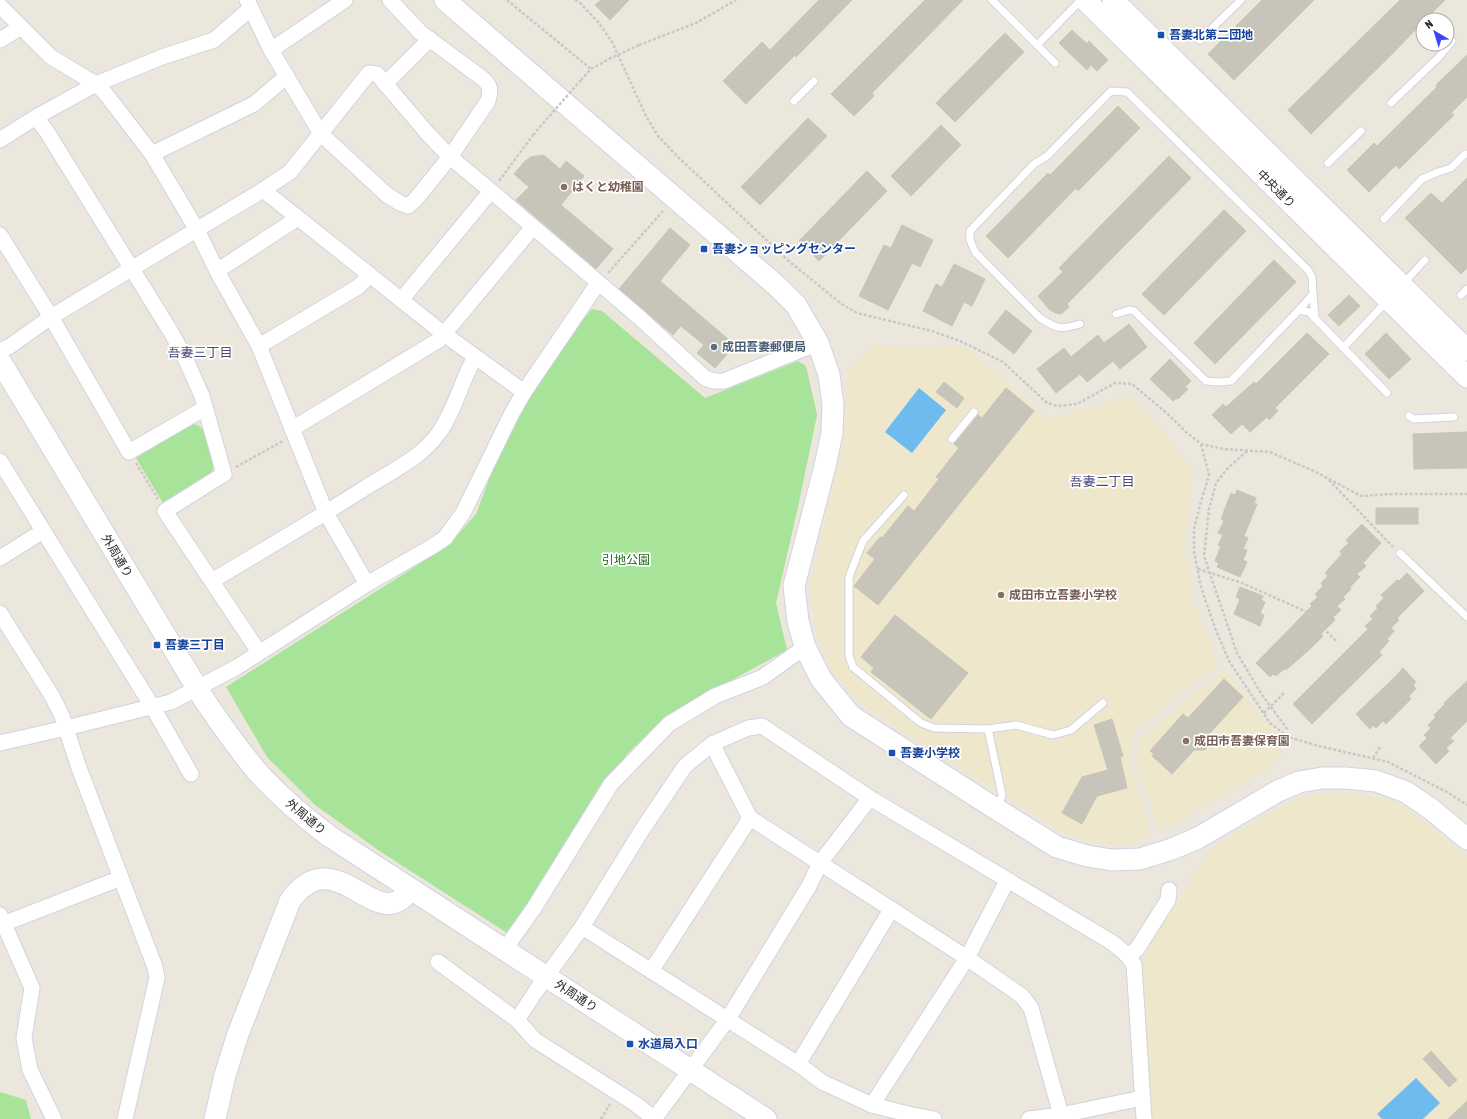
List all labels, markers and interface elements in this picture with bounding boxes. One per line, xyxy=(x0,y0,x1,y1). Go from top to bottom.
north arrow xyxy=(1415,12,1455,52)
text: N xyxy=(1423,17,1435,31)
place label: 吾妻北第二団地 xyxy=(1169,28,1253,42)
marker: 吾妻北第二団地 xyxy=(1156,30,1166,40)
street label: 中央通り xyxy=(1254,167,1298,211)
place label: はくと幼稚園 xyxy=(572,180,644,194)
marker: はくと幼稚園 xyxy=(559,182,569,192)
place label: 吾妻ショッピングセンター xyxy=(712,242,856,256)
marker: 吾妻ショッピングセンター xyxy=(699,244,709,254)
place label: 成田吾妻郵便局 xyxy=(722,340,806,354)
marker: 成田吾妻郵便局 xyxy=(709,342,719,352)
district label: 吾妻三丁目 xyxy=(167,345,233,360)
district label: 吾妻二丁目 xyxy=(1069,474,1135,489)
street label: 外周通り xyxy=(99,532,135,580)
park label: 引地公園 xyxy=(602,553,650,567)
place label: 成田市立吾妻小学校 xyxy=(1009,588,1117,602)
marker: 成田市立吾妻小学校 xyxy=(996,590,1006,600)
place label: 吾妻三丁目 xyxy=(165,638,225,652)
marker: 吾妻三丁目 xyxy=(152,640,162,650)
place label: 成田市吾妻保育園 xyxy=(1194,734,1290,748)
marker: 成田市吾妻保育園 xyxy=(1181,736,1191,746)
place label: 吾妻小学校 xyxy=(900,746,960,760)
marker: 吾妻小学校 xyxy=(887,748,897,758)
street label: 外周通り xyxy=(283,796,329,838)
street label: 外周通り xyxy=(552,977,600,1015)
place label: 水道局入口 xyxy=(638,1037,698,1051)
marker: 水道局入口 xyxy=(625,1039,635,1049)

